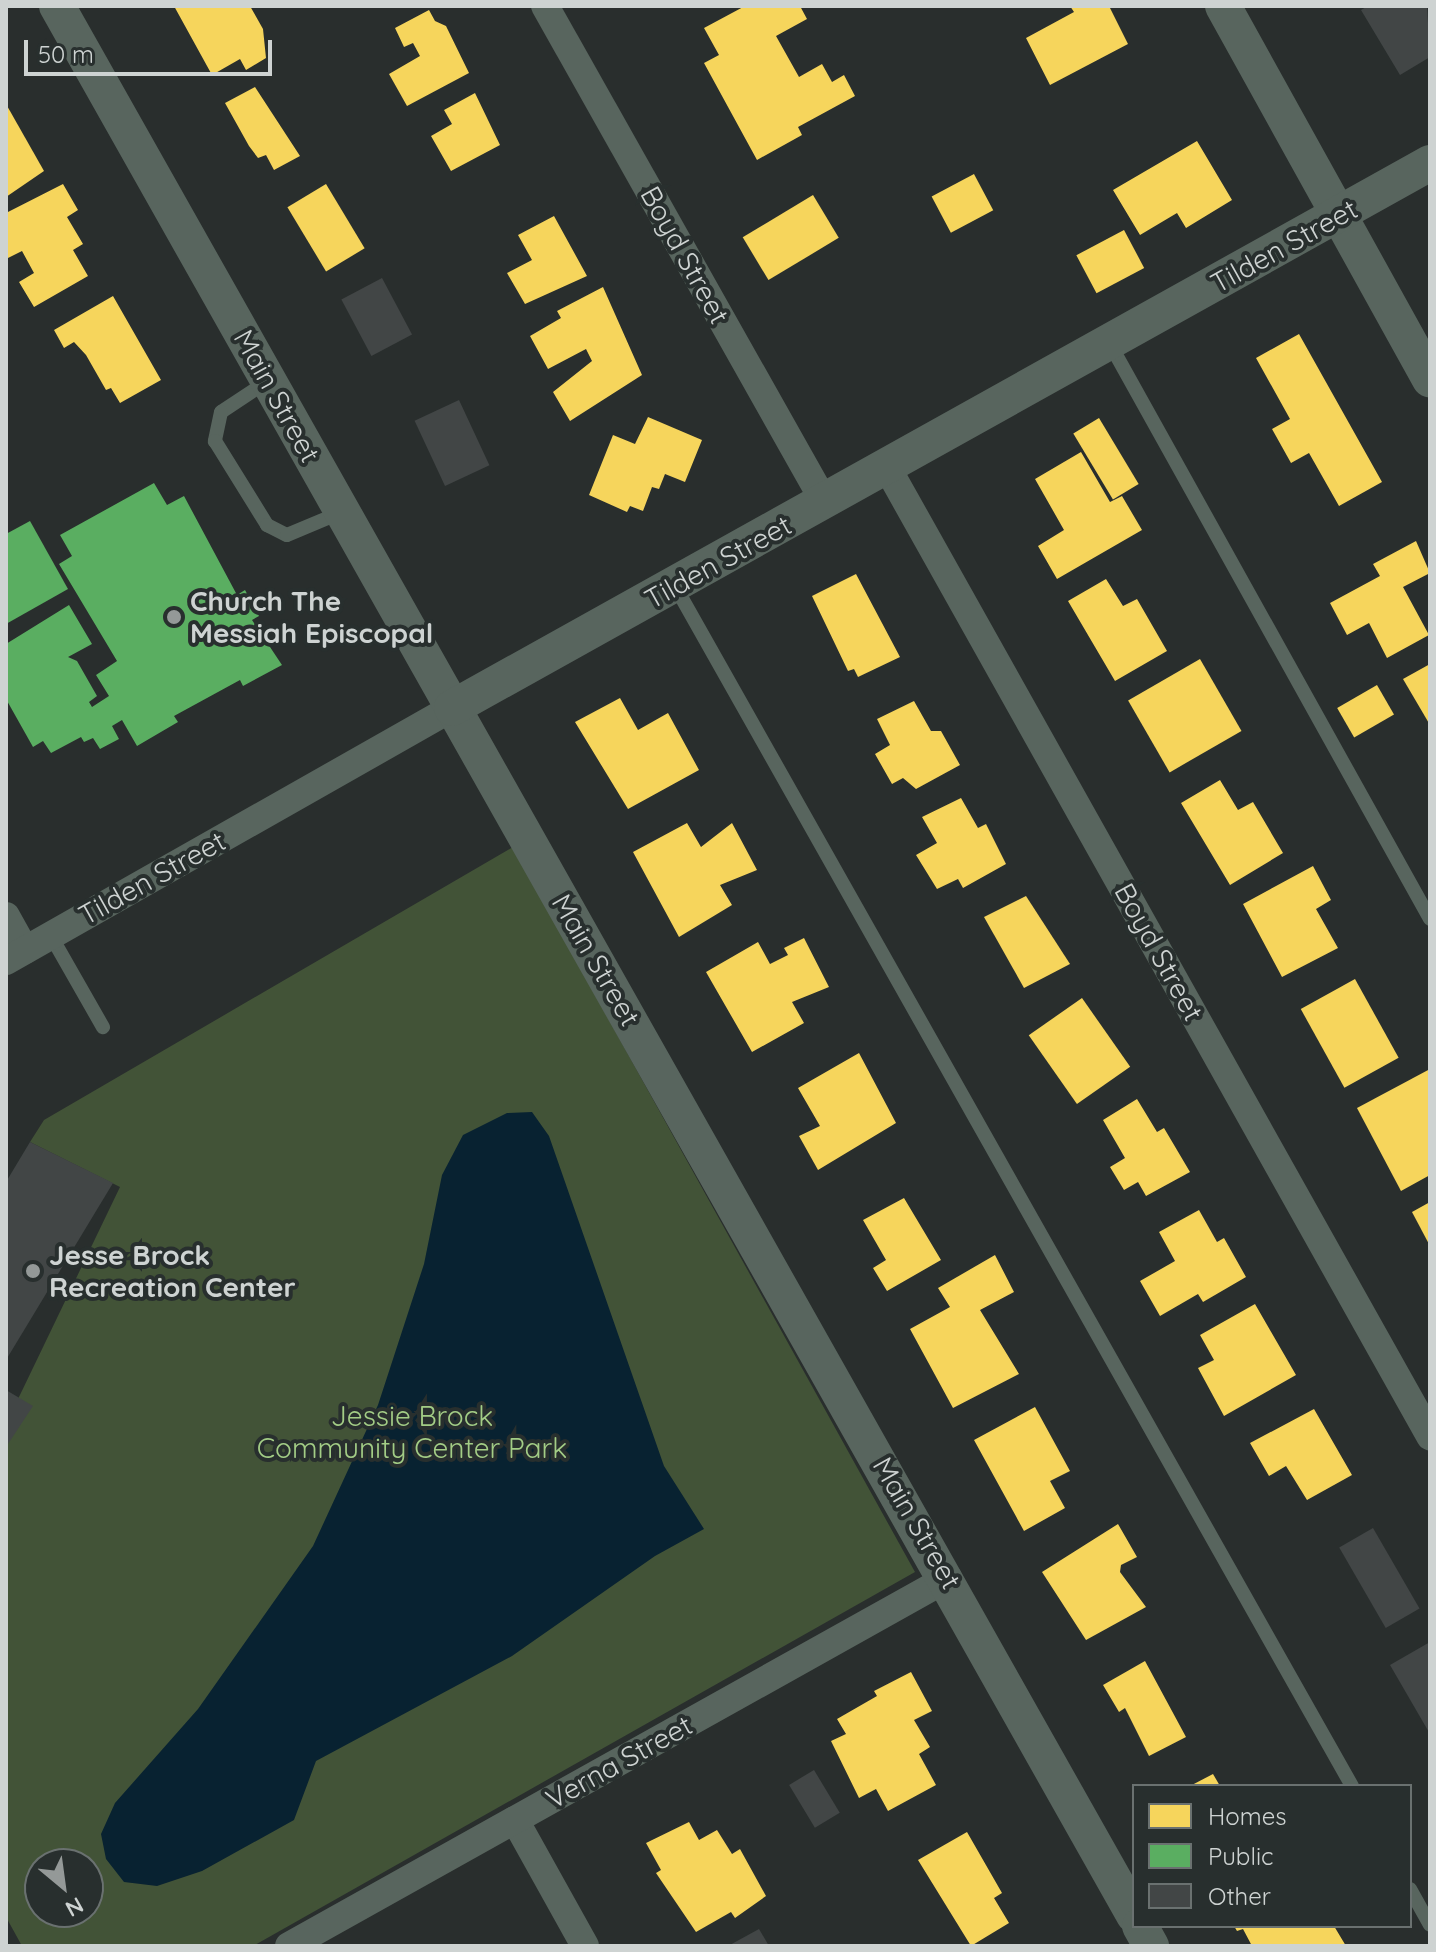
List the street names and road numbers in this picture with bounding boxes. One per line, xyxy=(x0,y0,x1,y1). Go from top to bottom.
street label: Boyd Street xyxy=(633,180,737,330)
street label: Tilden Street xyxy=(1205,192,1363,300)
street label: Main Street xyxy=(227,324,327,468)
street label: Tilden Street xyxy=(639,508,797,616)
street label: Tilden Street xyxy=(73,824,231,932)
street label: Boyd Street xyxy=(1107,877,1211,1027)
street label: Main Street xyxy=(545,888,647,1032)
street label: Main Street xyxy=(866,1451,968,1595)
street label: Verna Street xyxy=(540,1708,698,1816)

